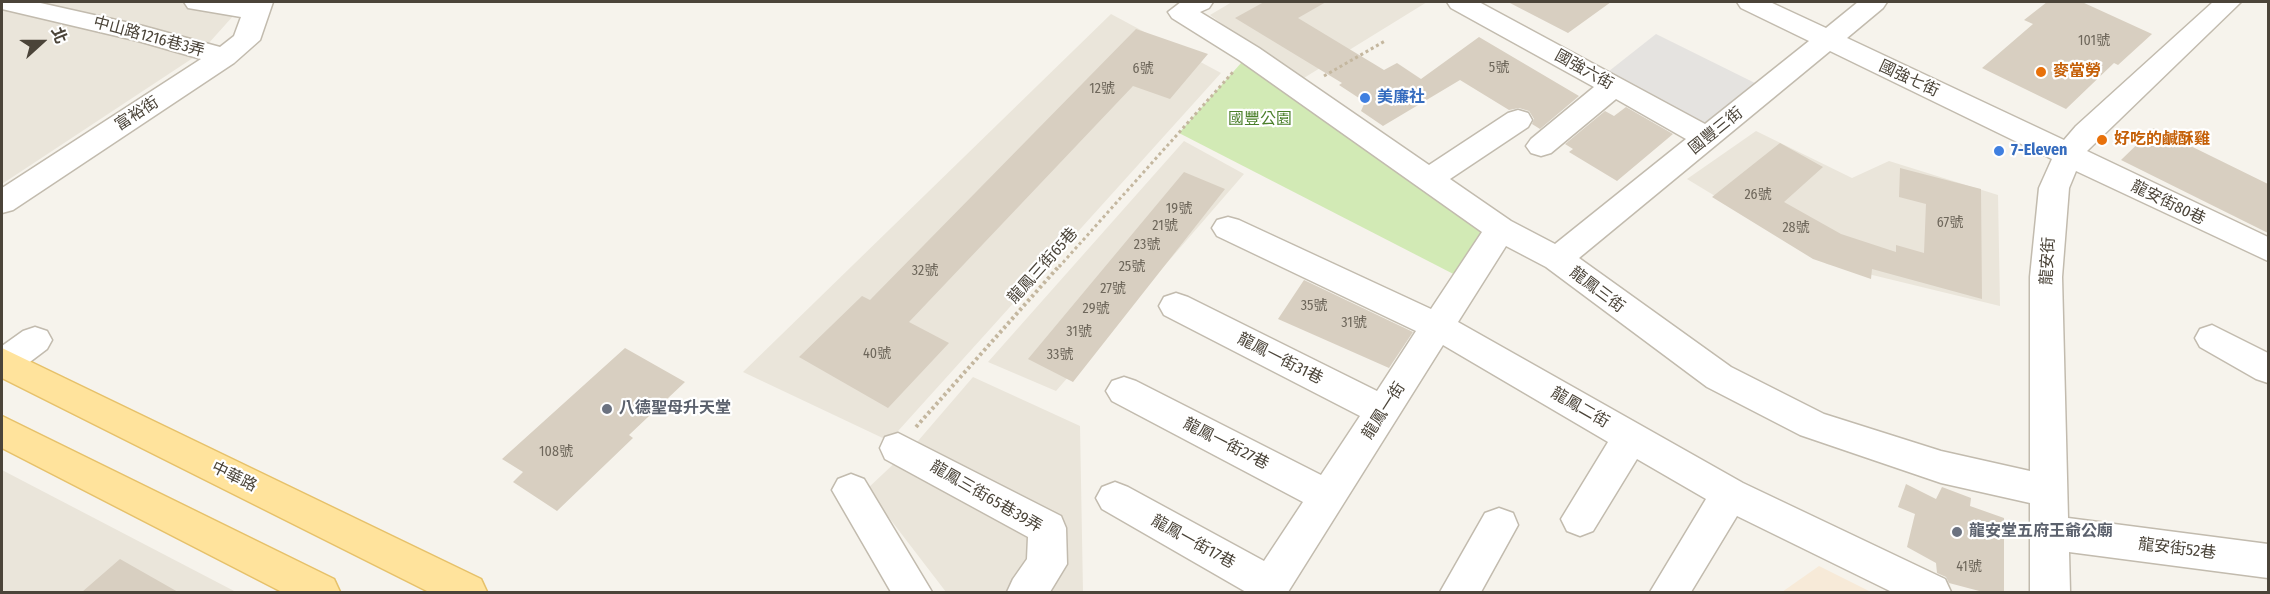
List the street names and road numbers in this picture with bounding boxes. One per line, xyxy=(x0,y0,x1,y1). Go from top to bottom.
street label: 中山路1216巷3弄 xyxy=(91,13,207,61)
street label: 國強六街 xyxy=(1551,46,1617,94)
street label: 國強七街 xyxy=(1876,57,1942,101)
street label: 富裕街 xyxy=(112,93,162,135)
street label: 國豐三街 xyxy=(1685,103,1747,159)
street label: 龍安街80巷 xyxy=(2128,177,2208,229)
street label: 龍鳳三街65巷 xyxy=(1004,224,1082,308)
street label: 龍安街 xyxy=(2037,237,2059,285)
street label: 龍鳳三街 xyxy=(1566,263,1628,317)
street label: 龍鳳一街31巷 xyxy=(1234,329,1326,389)
street label: 龍鳳一街 xyxy=(1359,379,1409,443)
street label: 龍鳳二街 xyxy=(1547,384,1613,432)
street label: 龍鳳一街27巷 xyxy=(1180,414,1272,474)
street label: 龍鳳三街65巷39弄 xyxy=(927,457,1045,537)
street label: 中華路 xyxy=(208,458,260,496)
street label: 龍鳳一街17巷 xyxy=(1148,511,1238,573)
street label: 龍安街52巷 xyxy=(2137,535,2217,563)

